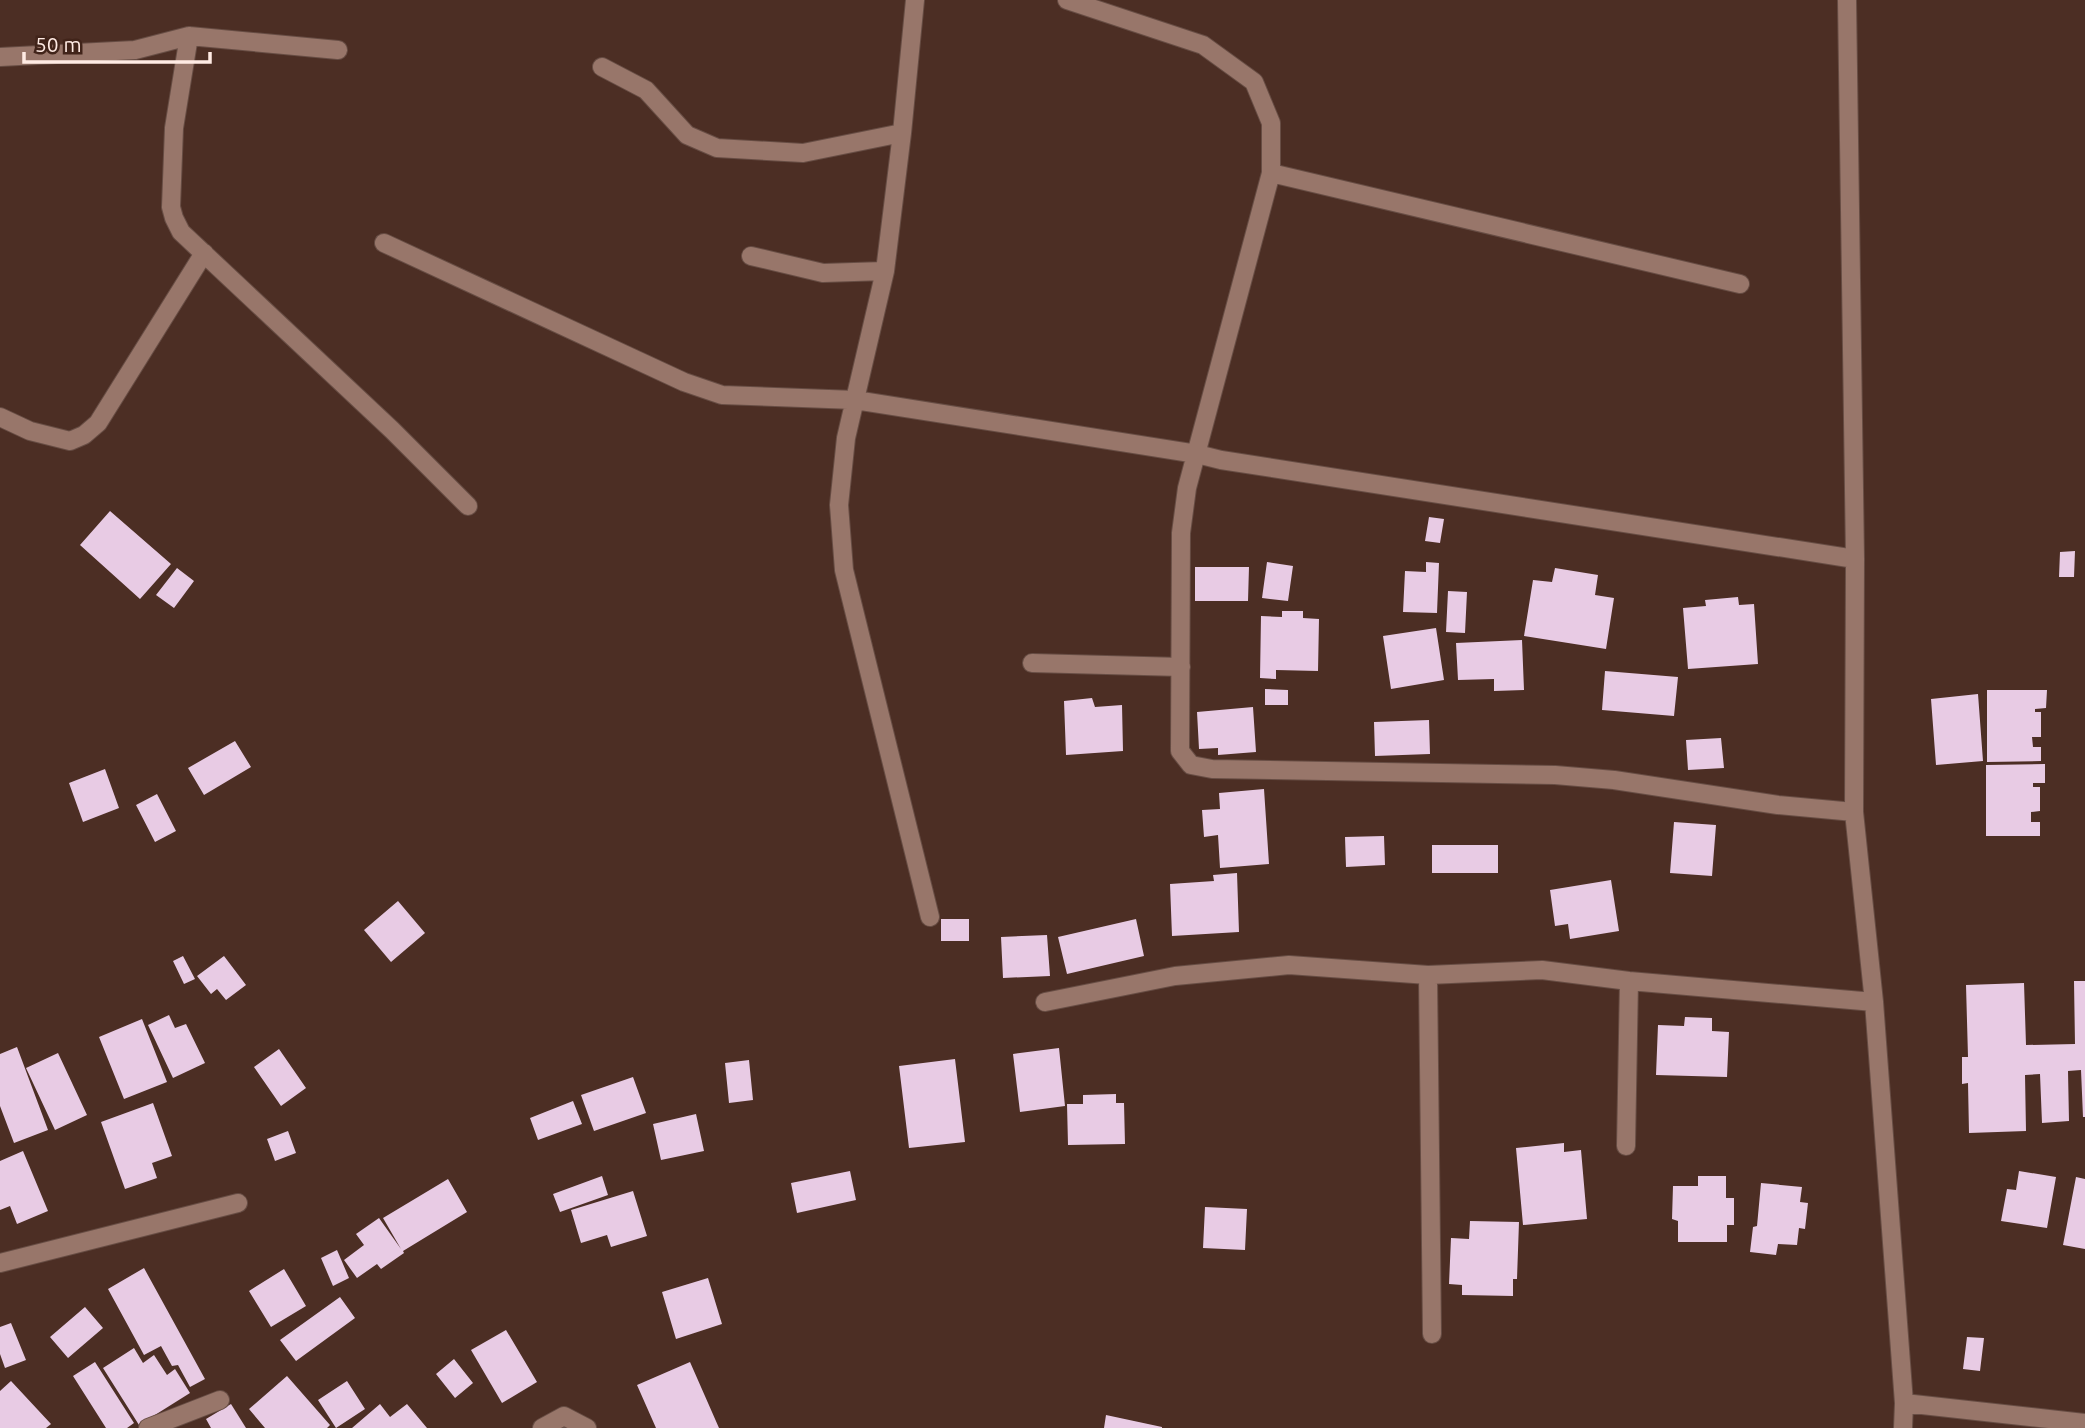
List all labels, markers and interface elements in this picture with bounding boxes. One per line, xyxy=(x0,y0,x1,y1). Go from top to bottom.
scale bar xyxy=(24,21,210,65)
text: 50 m xyxy=(35,32,82,56)

